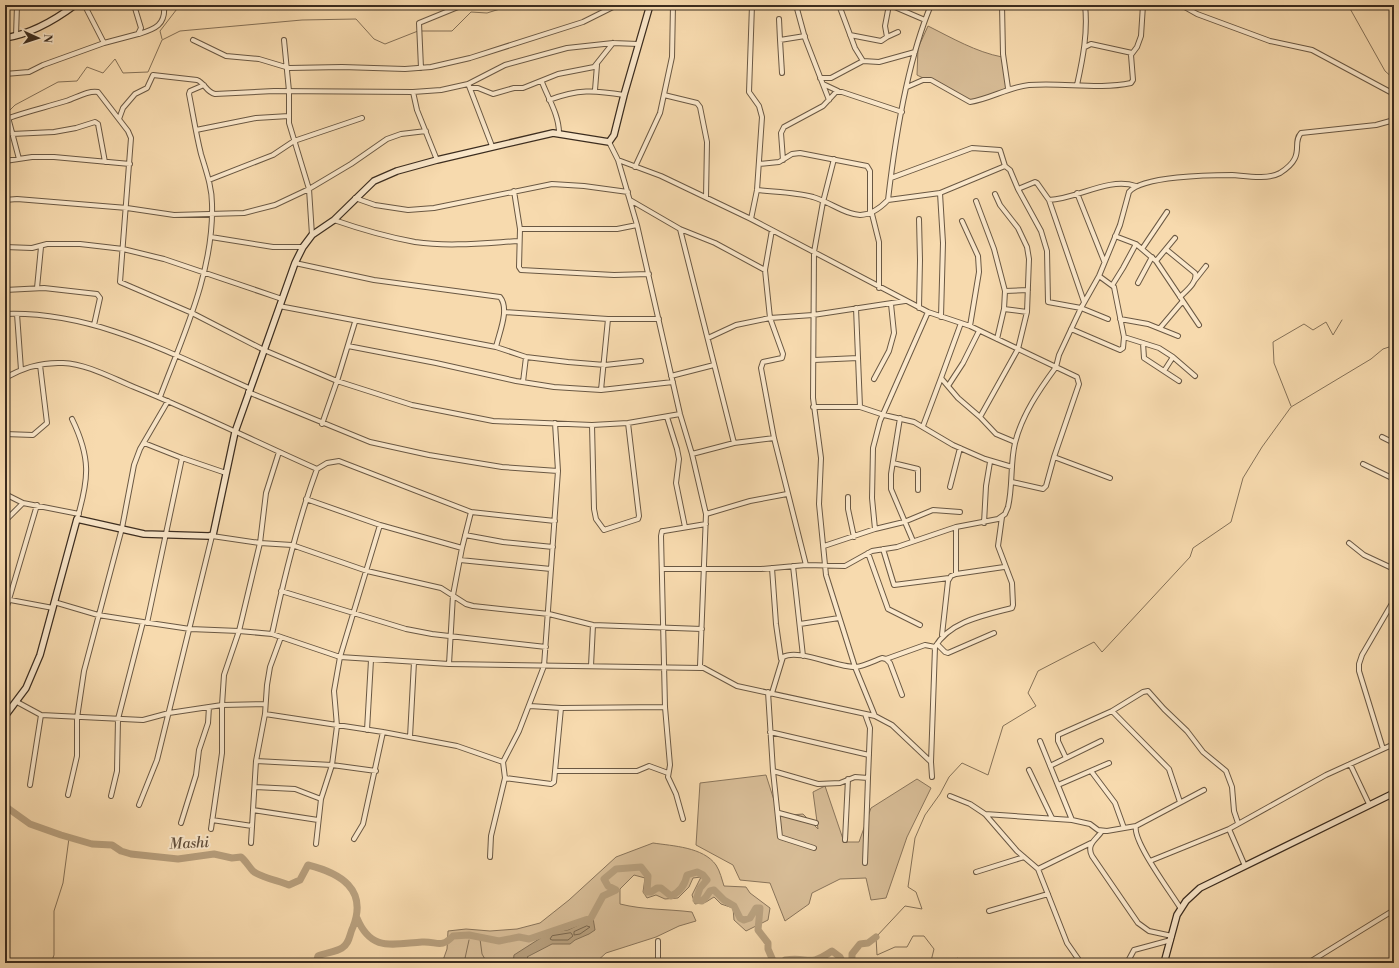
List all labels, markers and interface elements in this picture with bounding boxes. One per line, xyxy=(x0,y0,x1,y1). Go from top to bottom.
north arrow xyxy=(18,18,58,58)
text: N xyxy=(40,34,54,43)
water label: Mashi xyxy=(168,833,210,854)

